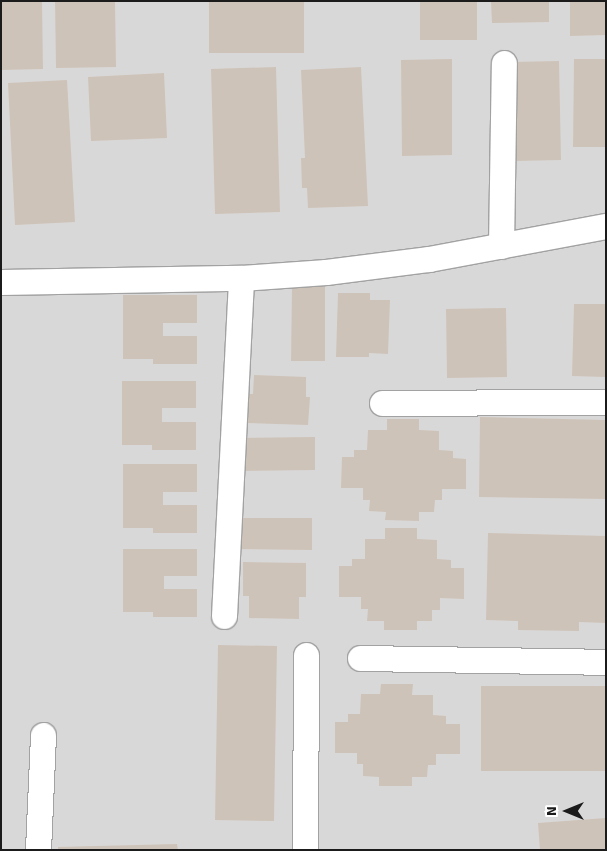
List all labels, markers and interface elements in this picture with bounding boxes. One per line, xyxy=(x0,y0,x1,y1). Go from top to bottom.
north arrow xyxy=(542,786,592,836)
text: N xyxy=(543,806,560,816)

